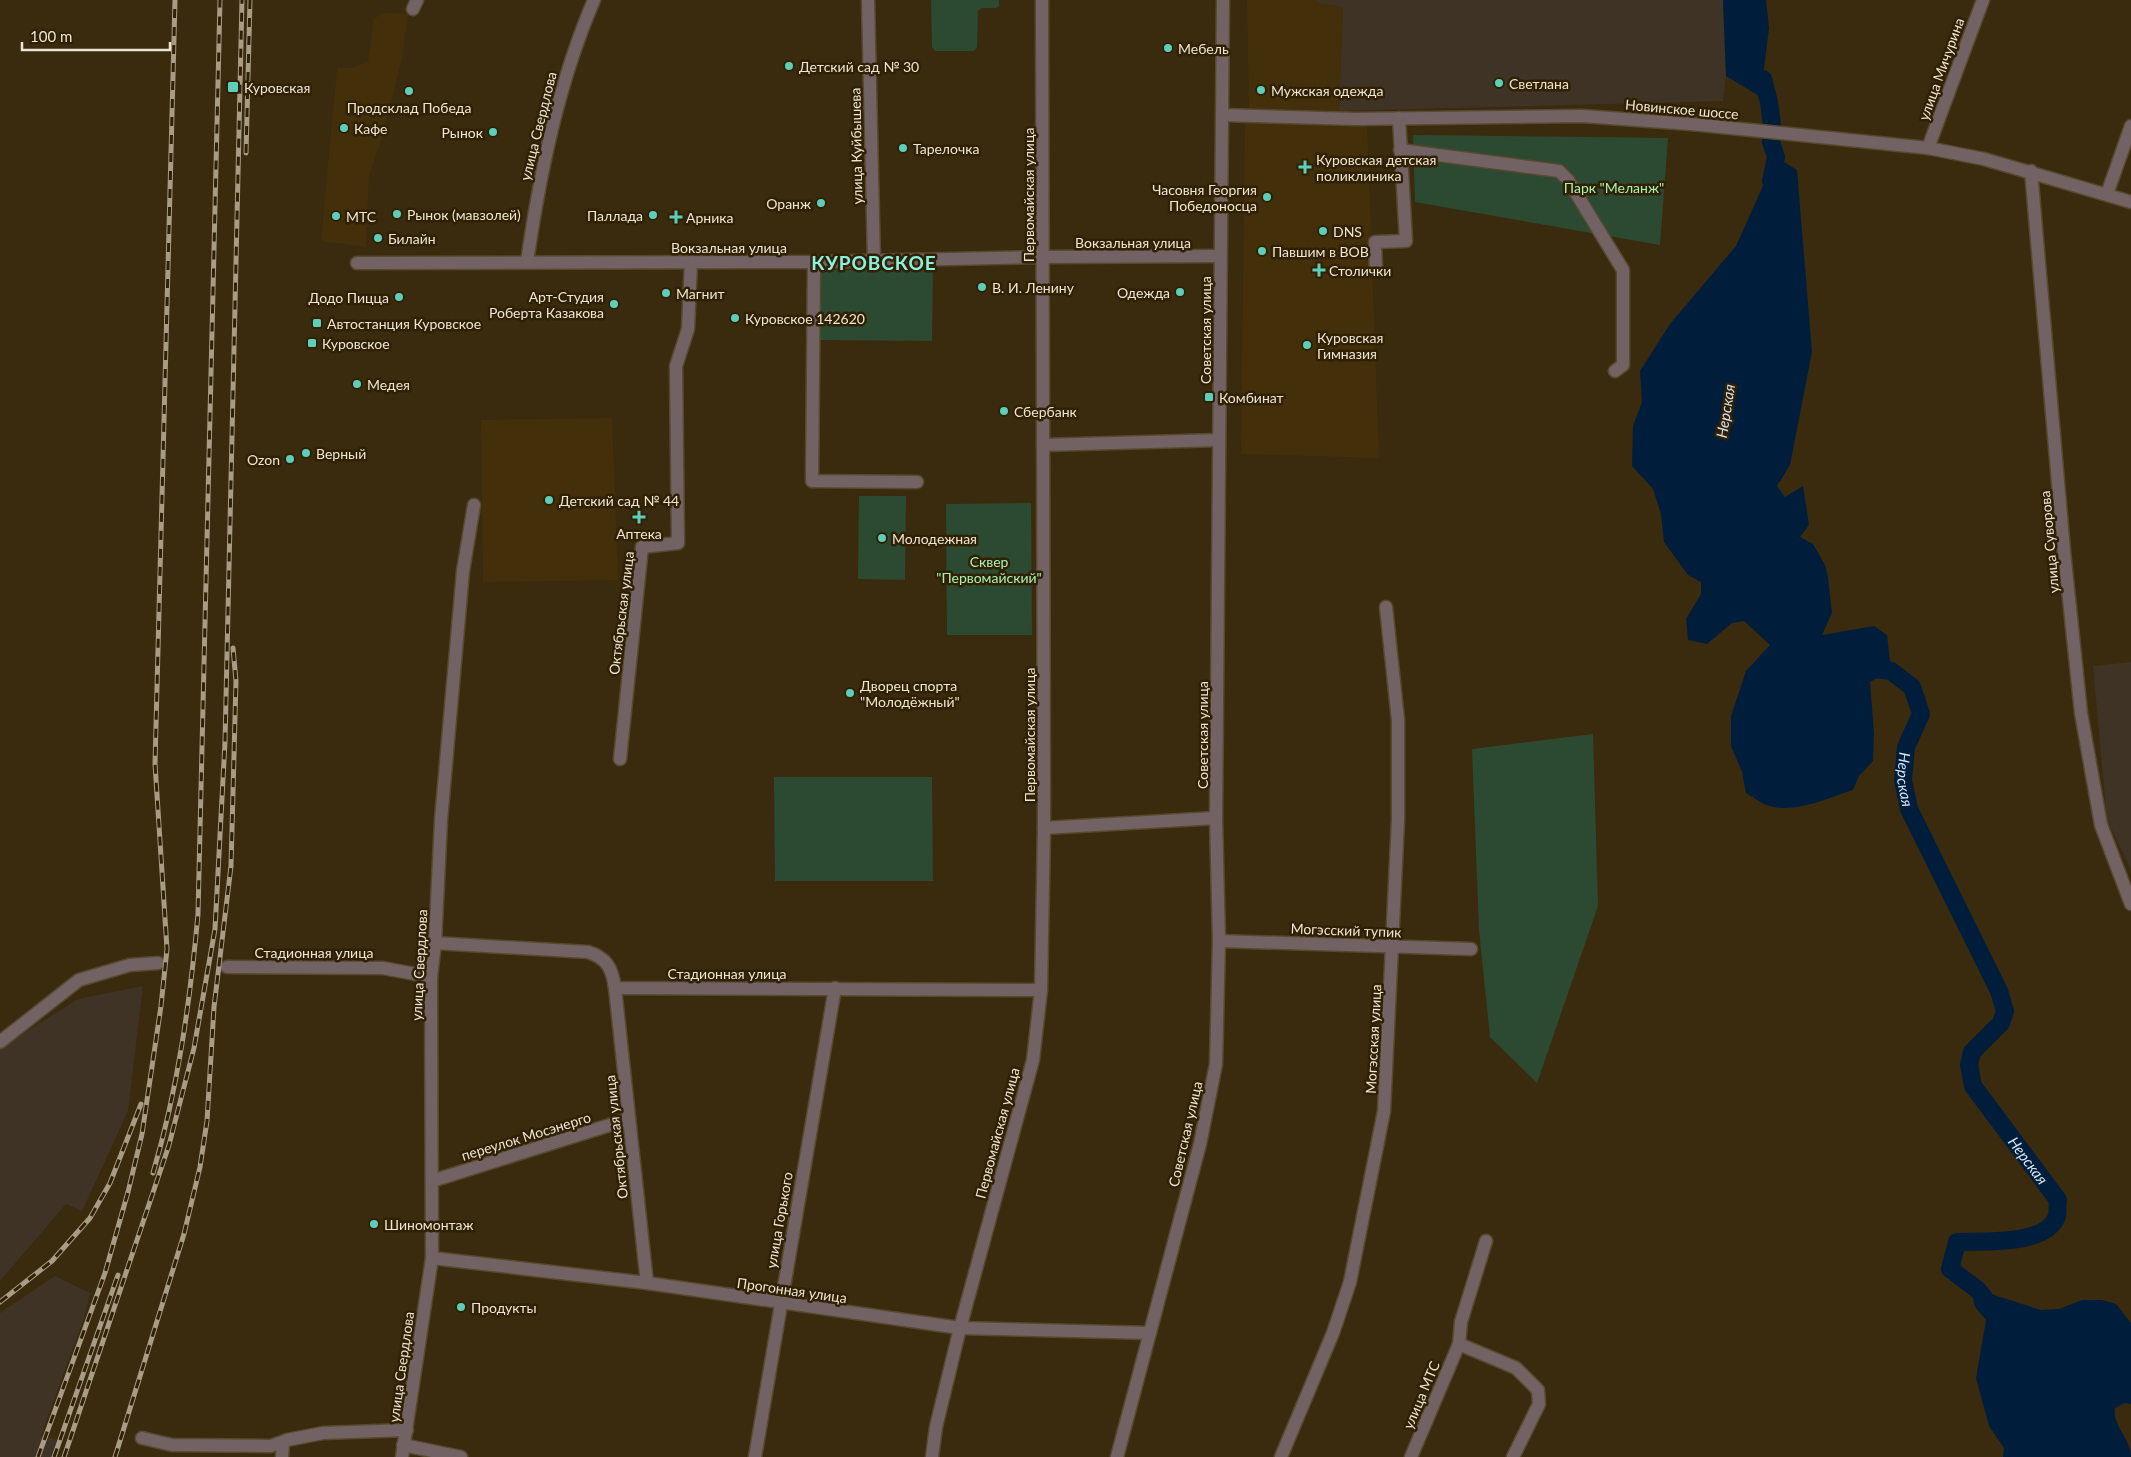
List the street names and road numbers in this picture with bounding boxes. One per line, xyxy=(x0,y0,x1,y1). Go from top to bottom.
street label: улица Мичурина xyxy=(1915,15,1967,123)
street label: улица Свердлова xyxy=(516,70,560,182)
street label: улица Куйбышева xyxy=(846,87,866,205)
street label: Новинское шоссе xyxy=(1625,96,1739,122)
street label: Первомайская улица xyxy=(1020,128,1037,262)
street label: Вокзальная улица xyxy=(1075,234,1191,251)
street label: Вокзальная улица xyxy=(671,239,787,256)
street label: Советская улица xyxy=(1197,276,1214,384)
street label: улица Суворова xyxy=(2036,490,2062,594)
street label: Октябрьская улица xyxy=(605,550,637,676)
street label: Первомайская улица xyxy=(1021,668,1038,802)
street label: Советская улица xyxy=(1194,681,1211,789)
street label: улица Свердлова xyxy=(408,909,430,1021)
street label: Могэсский тупик xyxy=(1290,920,1402,940)
street label: Стадионная улица xyxy=(254,944,374,961)
street label: Стадионная улица xyxy=(667,965,787,982)
street label: Могэсская улица xyxy=(1362,984,1384,1094)
street label: Первомайская улица xyxy=(971,1066,1023,1200)
street label: Октябрьская улица xyxy=(601,1074,631,1200)
street label: Советская улица xyxy=(1165,1080,1205,1188)
street label: переулок Мосэнерго xyxy=(459,1108,593,1164)
street label: улица Горького xyxy=(762,1170,796,1270)
street label: Прогонная улица xyxy=(736,1274,848,1306)
street label: улица Свердлова xyxy=(385,1310,417,1424)
street label: улица МТС xyxy=(1399,1358,1443,1431)

